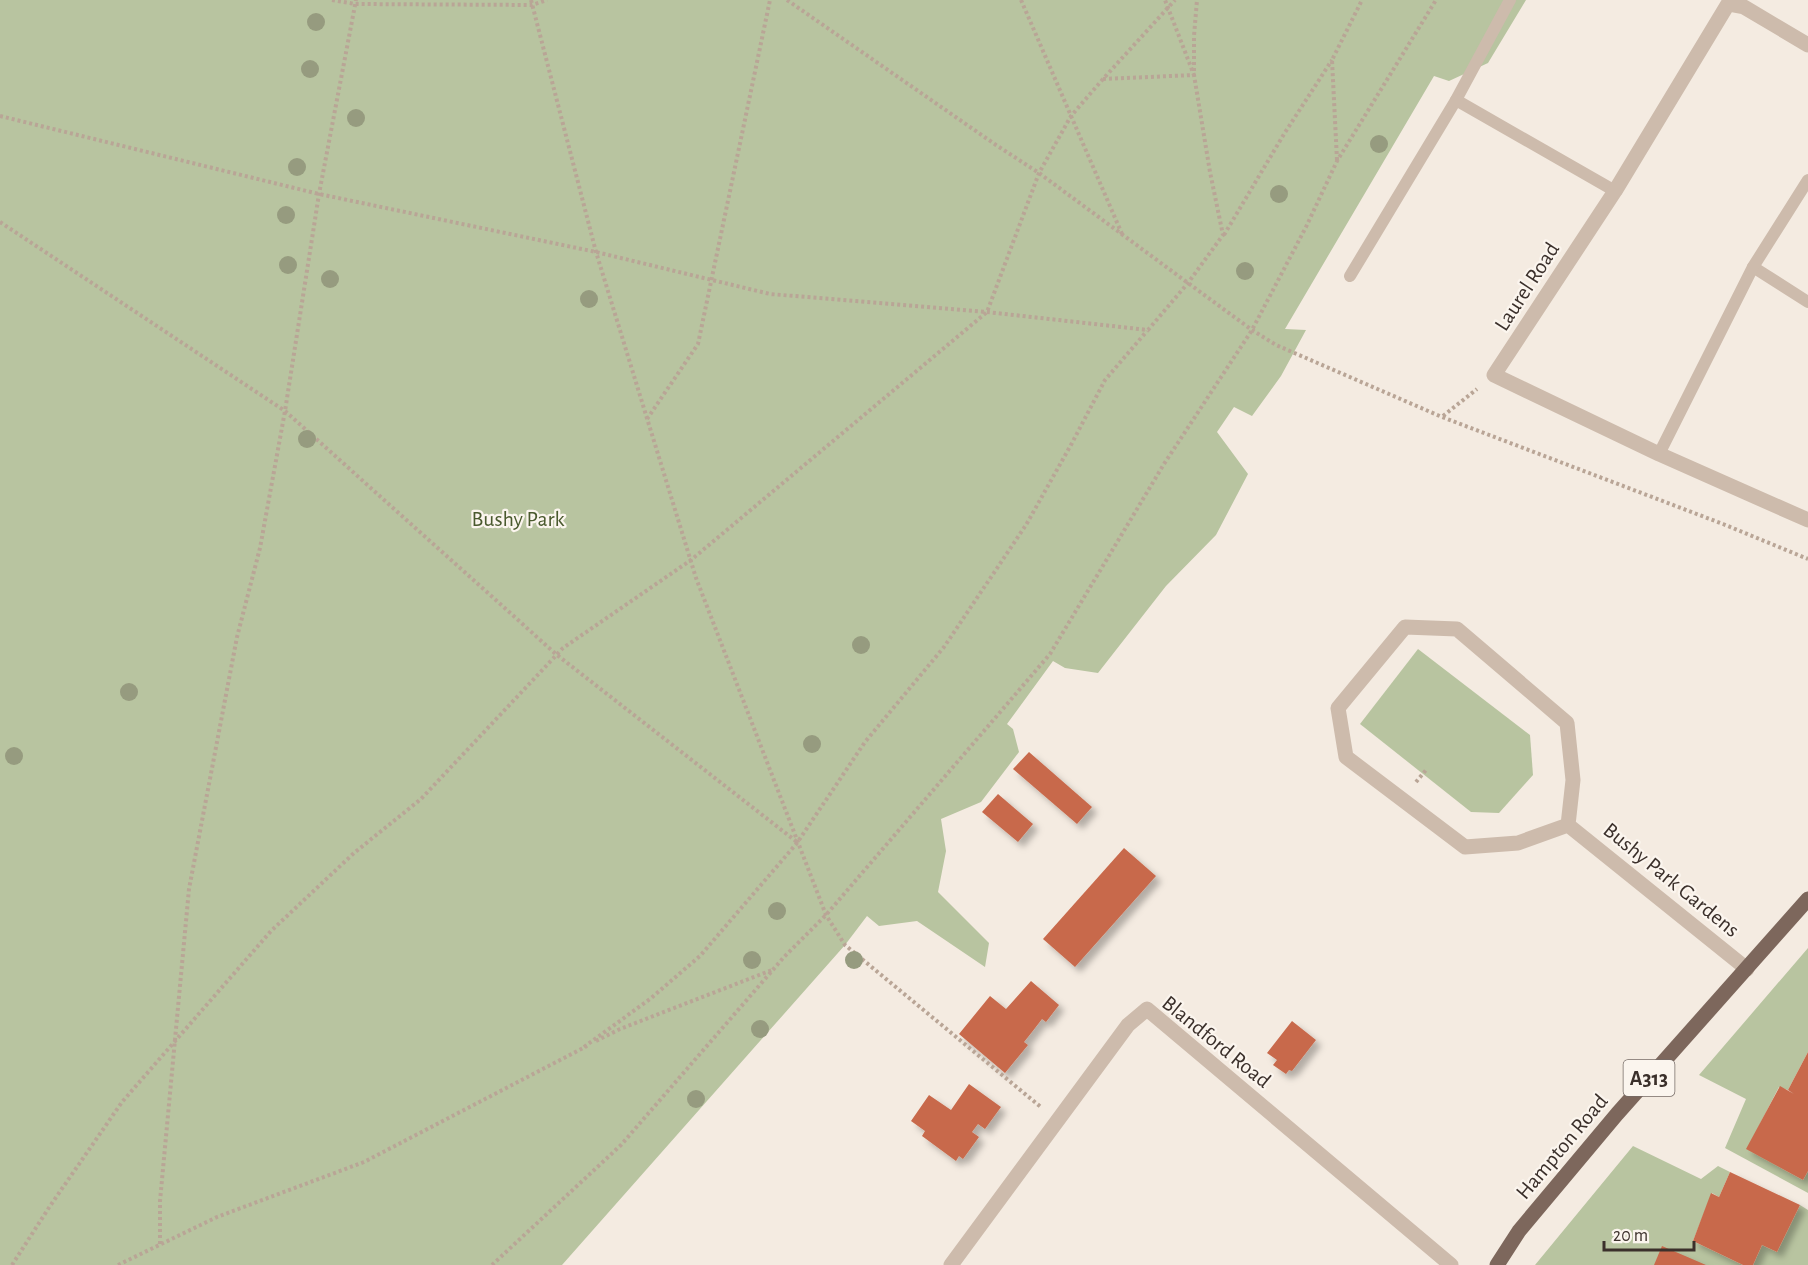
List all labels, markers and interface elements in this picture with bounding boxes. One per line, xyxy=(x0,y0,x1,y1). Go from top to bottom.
street label: Laurel Road xyxy=(1490,238,1563,335)
park label: Bushy Park xyxy=(471,508,565,530)
street label: Bushy Park Gardens xyxy=(1599,818,1744,941)
street label: Blandford Road xyxy=(1158,991,1275,1092)
road number: A313 xyxy=(1624,1060,1674,1096)
street label: Hampton Road xyxy=(1512,1090,1612,1203)
scale bar xyxy=(1604,1214,1694,1252)
text: 20 m xyxy=(1613,1227,1648,1245)

